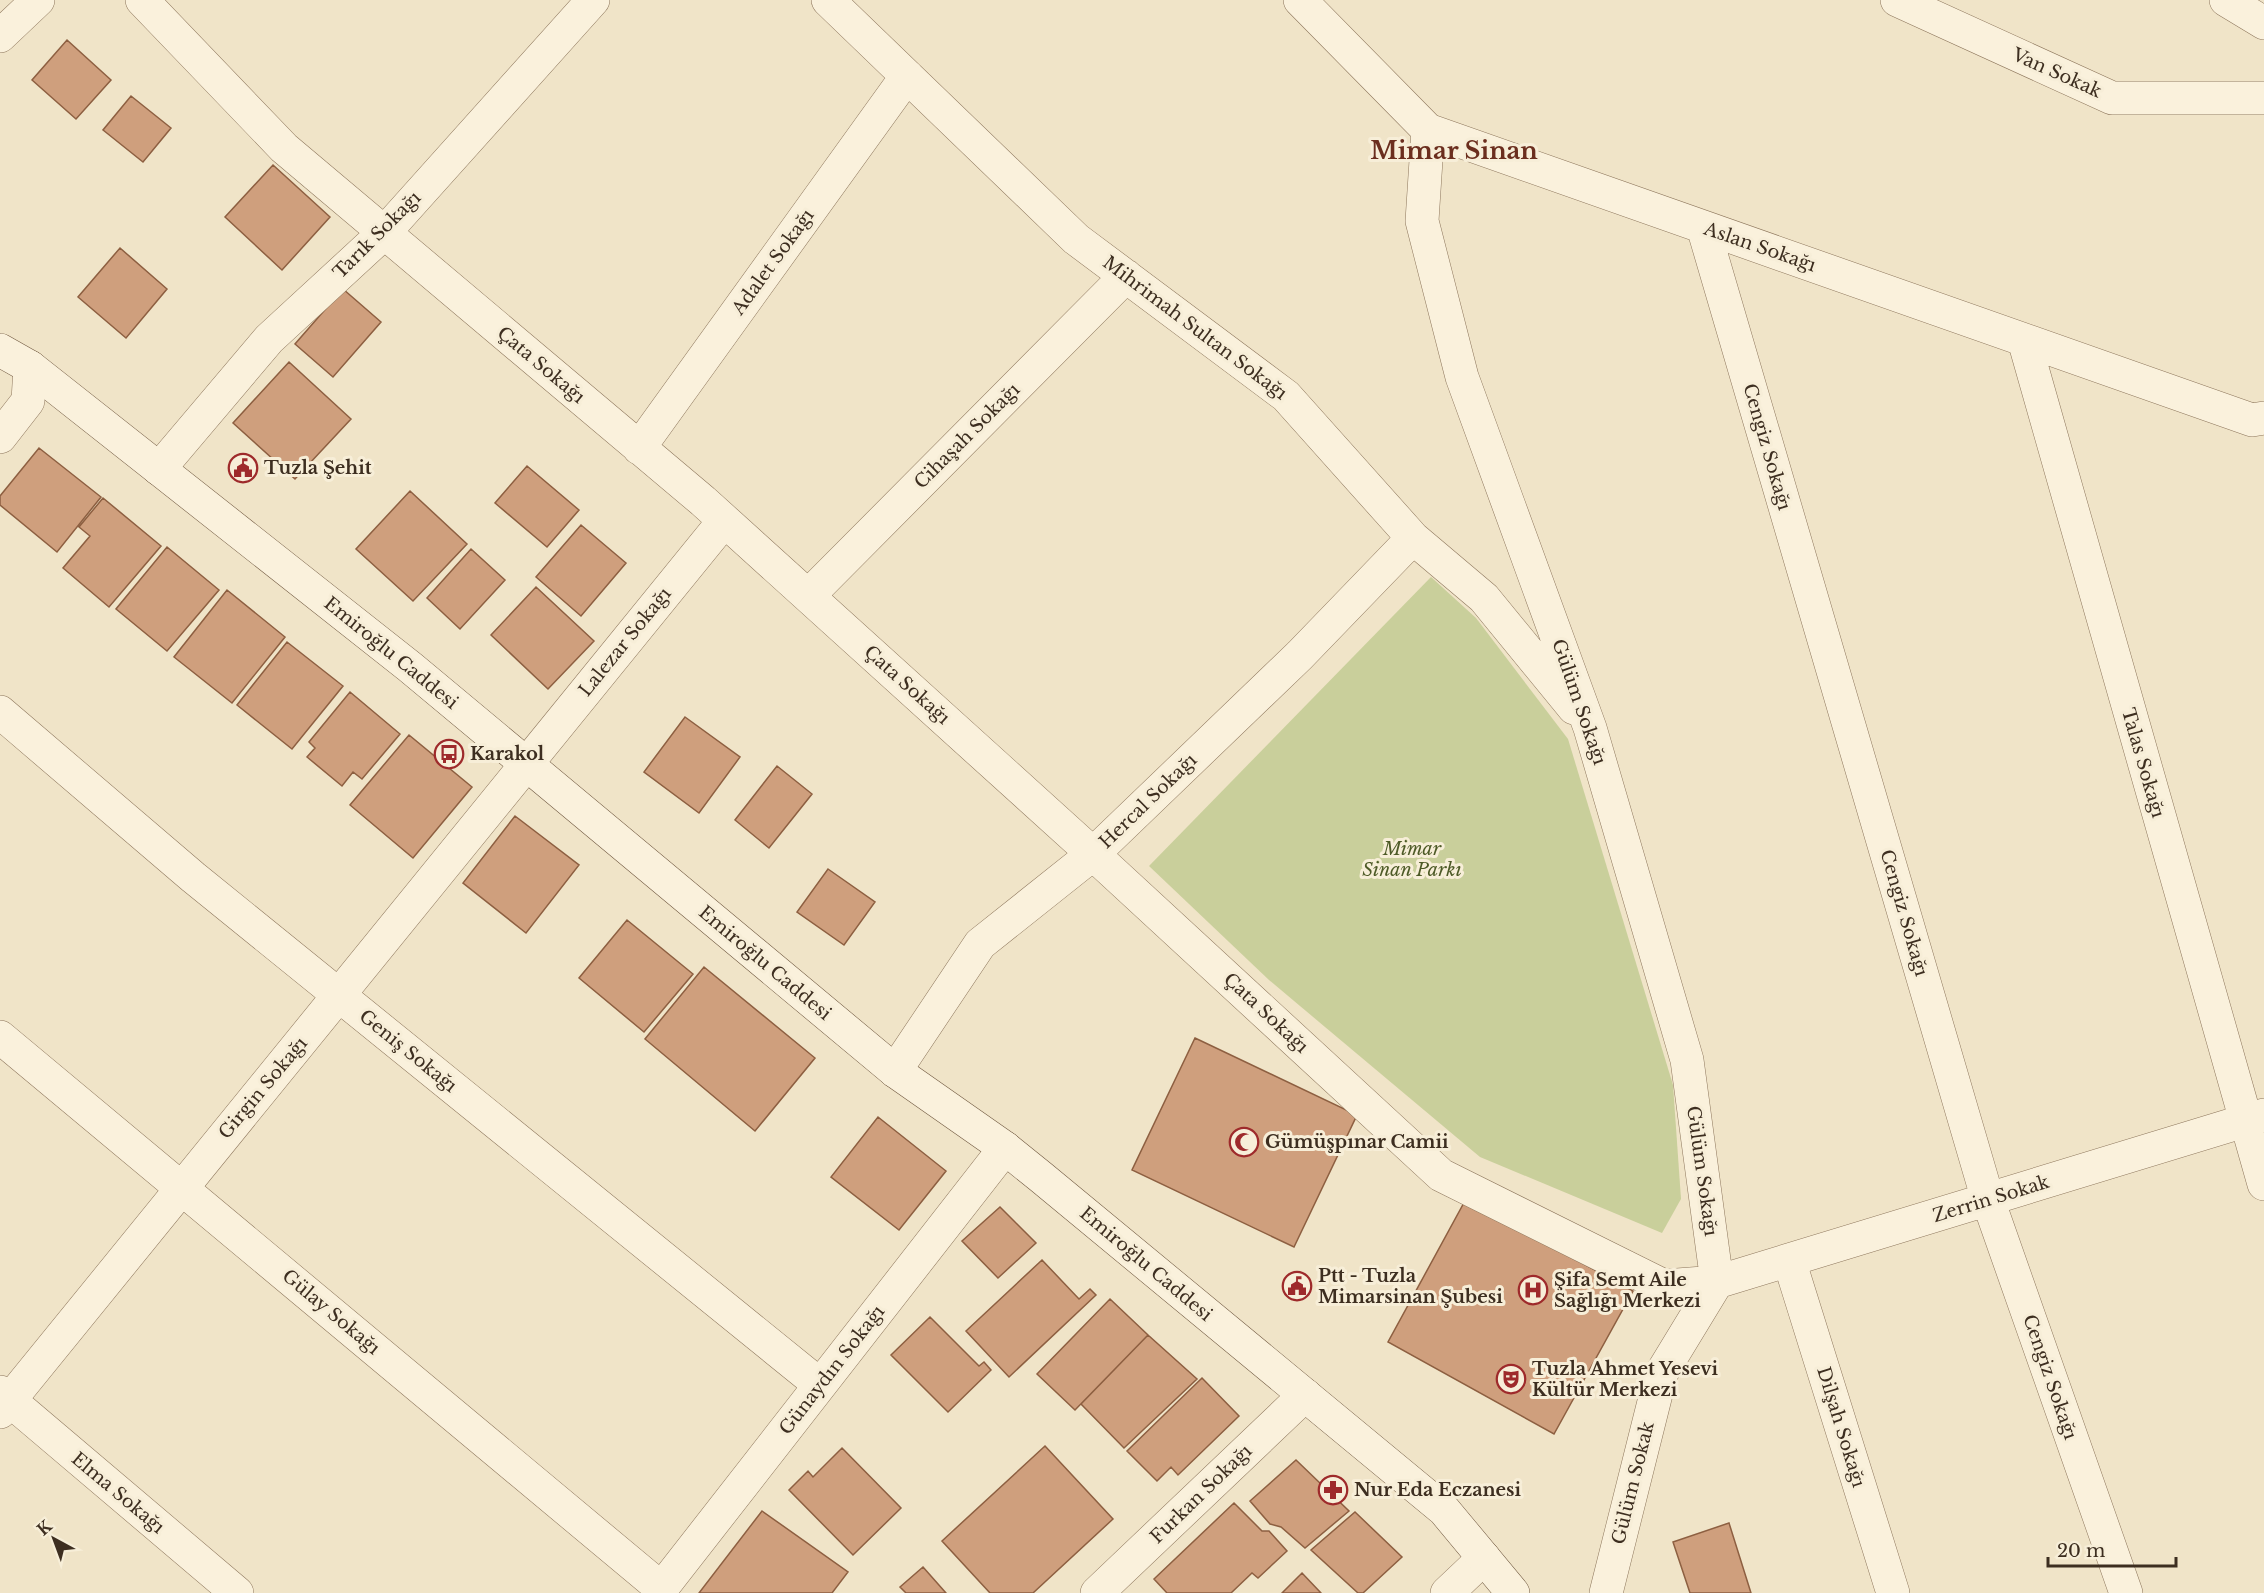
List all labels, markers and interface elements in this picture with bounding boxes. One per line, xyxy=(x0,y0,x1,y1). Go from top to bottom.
street label: Van Sokak xyxy=(2008,43,2105,102)
district label: Mimar Sinan xyxy=(1370,136,1538,165)
street label: Tarık Sokağı xyxy=(329,187,425,283)
street label: Adalet Sokağı xyxy=(727,205,819,320)
street label: Aslan Sokağı xyxy=(1700,217,1819,276)
street label: Mihrimah Sultan Sokağı xyxy=(1099,252,1291,404)
street label: Çata Sokağı xyxy=(493,322,589,408)
street label: Cihaşah Sokağı xyxy=(910,379,1024,493)
street label: Cengiz Sokağı xyxy=(1738,381,1796,513)
public building icon: Tuzla Şehit xyxy=(227,452,259,484)
place label: Tuzla Şehit xyxy=(264,457,372,479)
street label: Lalezar Sokağı xyxy=(574,583,676,701)
street label: Emiroğlu Caddesi xyxy=(320,592,462,714)
street label: Gülüm Sokağı xyxy=(1547,636,1611,768)
street label: Çata Sokağı xyxy=(860,641,954,729)
street label: Talas Sokağı xyxy=(2117,706,2169,820)
bus stop icon: Karakol xyxy=(433,738,465,770)
place label: Karakol xyxy=(470,743,545,765)
street label: Hercal Sokağı xyxy=(1095,749,1201,853)
park label: Mimar Sinan Parkı xyxy=(1362,838,1462,881)
street label: Cengiz Sokağı xyxy=(1875,847,1933,979)
street label: Emiroğlu Caddesi xyxy=(694,901,836,1025)
street label: Çata Sokağı xyxy=(1219,968,1313,1058)
street label: Geniş Sokağı xyxy=(355,1005,461,1097)
street label: Girgin Sokağı xyxy=(214,1033,312,1143)
street label: Gülüm Sokağı xyxy=(1682,1104,1722,1238)
mosque icon: Gümüşpınar Camii xyxy=(1228,1126,1260,1158)
place label: Gümüşpınar Camii xyxy=(1265,1131,1449,1153)
street label: Zerrin Sokak xyxy=(1930,1171,2052,1227)
street label: Emiroğlu Caddesi xyxy=(1075,1202,1217,1326)
street label: Gülay Sokağı xyxy=(278,1265,384,1359)
place label: Ptt - Tuzla Mimarsinan Şubesi xyxy=(1318,1265,1503,1308)
place label: Şifa Semt Aile Sağlığı Merkezi xyxy=(1554,1269,1701,1312)
public building icon: Ptt - Tuzla Mimarsinan Şubesi xyxy=(1281,1270,1313,1302)
hospital icon: Şifa Semt Aile Sağlığı Merkezi xyxy=(1517,1274,1549,1306)
street label: Günaydın Sokağı xyxy=(775,1301,889,1439)
street label: Cengiz Sokağı xyxy=(2018,1312,2082,1442)
place label: Tuzla Ahmet Yesevi Kültür Merkezi xyxy=(1532,1358,1718,1401)
theatre icon: Tuzla Ahmet Yesevi Kültür Merkezi xyxy=(1495,1363,1527,1395)
street label: Dilşah Sokağı xyxy=(1812,1364,1870,1490)
street label: Gülüm Sokak xyxy=(1607,1419,1659,1547)
street label: Furkan Sokağı xyxy=(1146,1440,1256,1548)
street label: Elma Sokağı xyxy=(67,1448,169,1538)
pharmacy icon: Nur Eda Eczanesi xyxy=(1317,1474,1349,1506)
place label: Nur Eda Eczanesi xyxy=(1354,1479,1521,1501)
north arrow xyxy=(24,1509,84,1569)
text: K xyxy=(33,1515,56,1540)
scale bar xyxy=(2048,1530,2176,1568)
text: 20 m xyxy=(2057,1540,2105,1562)

